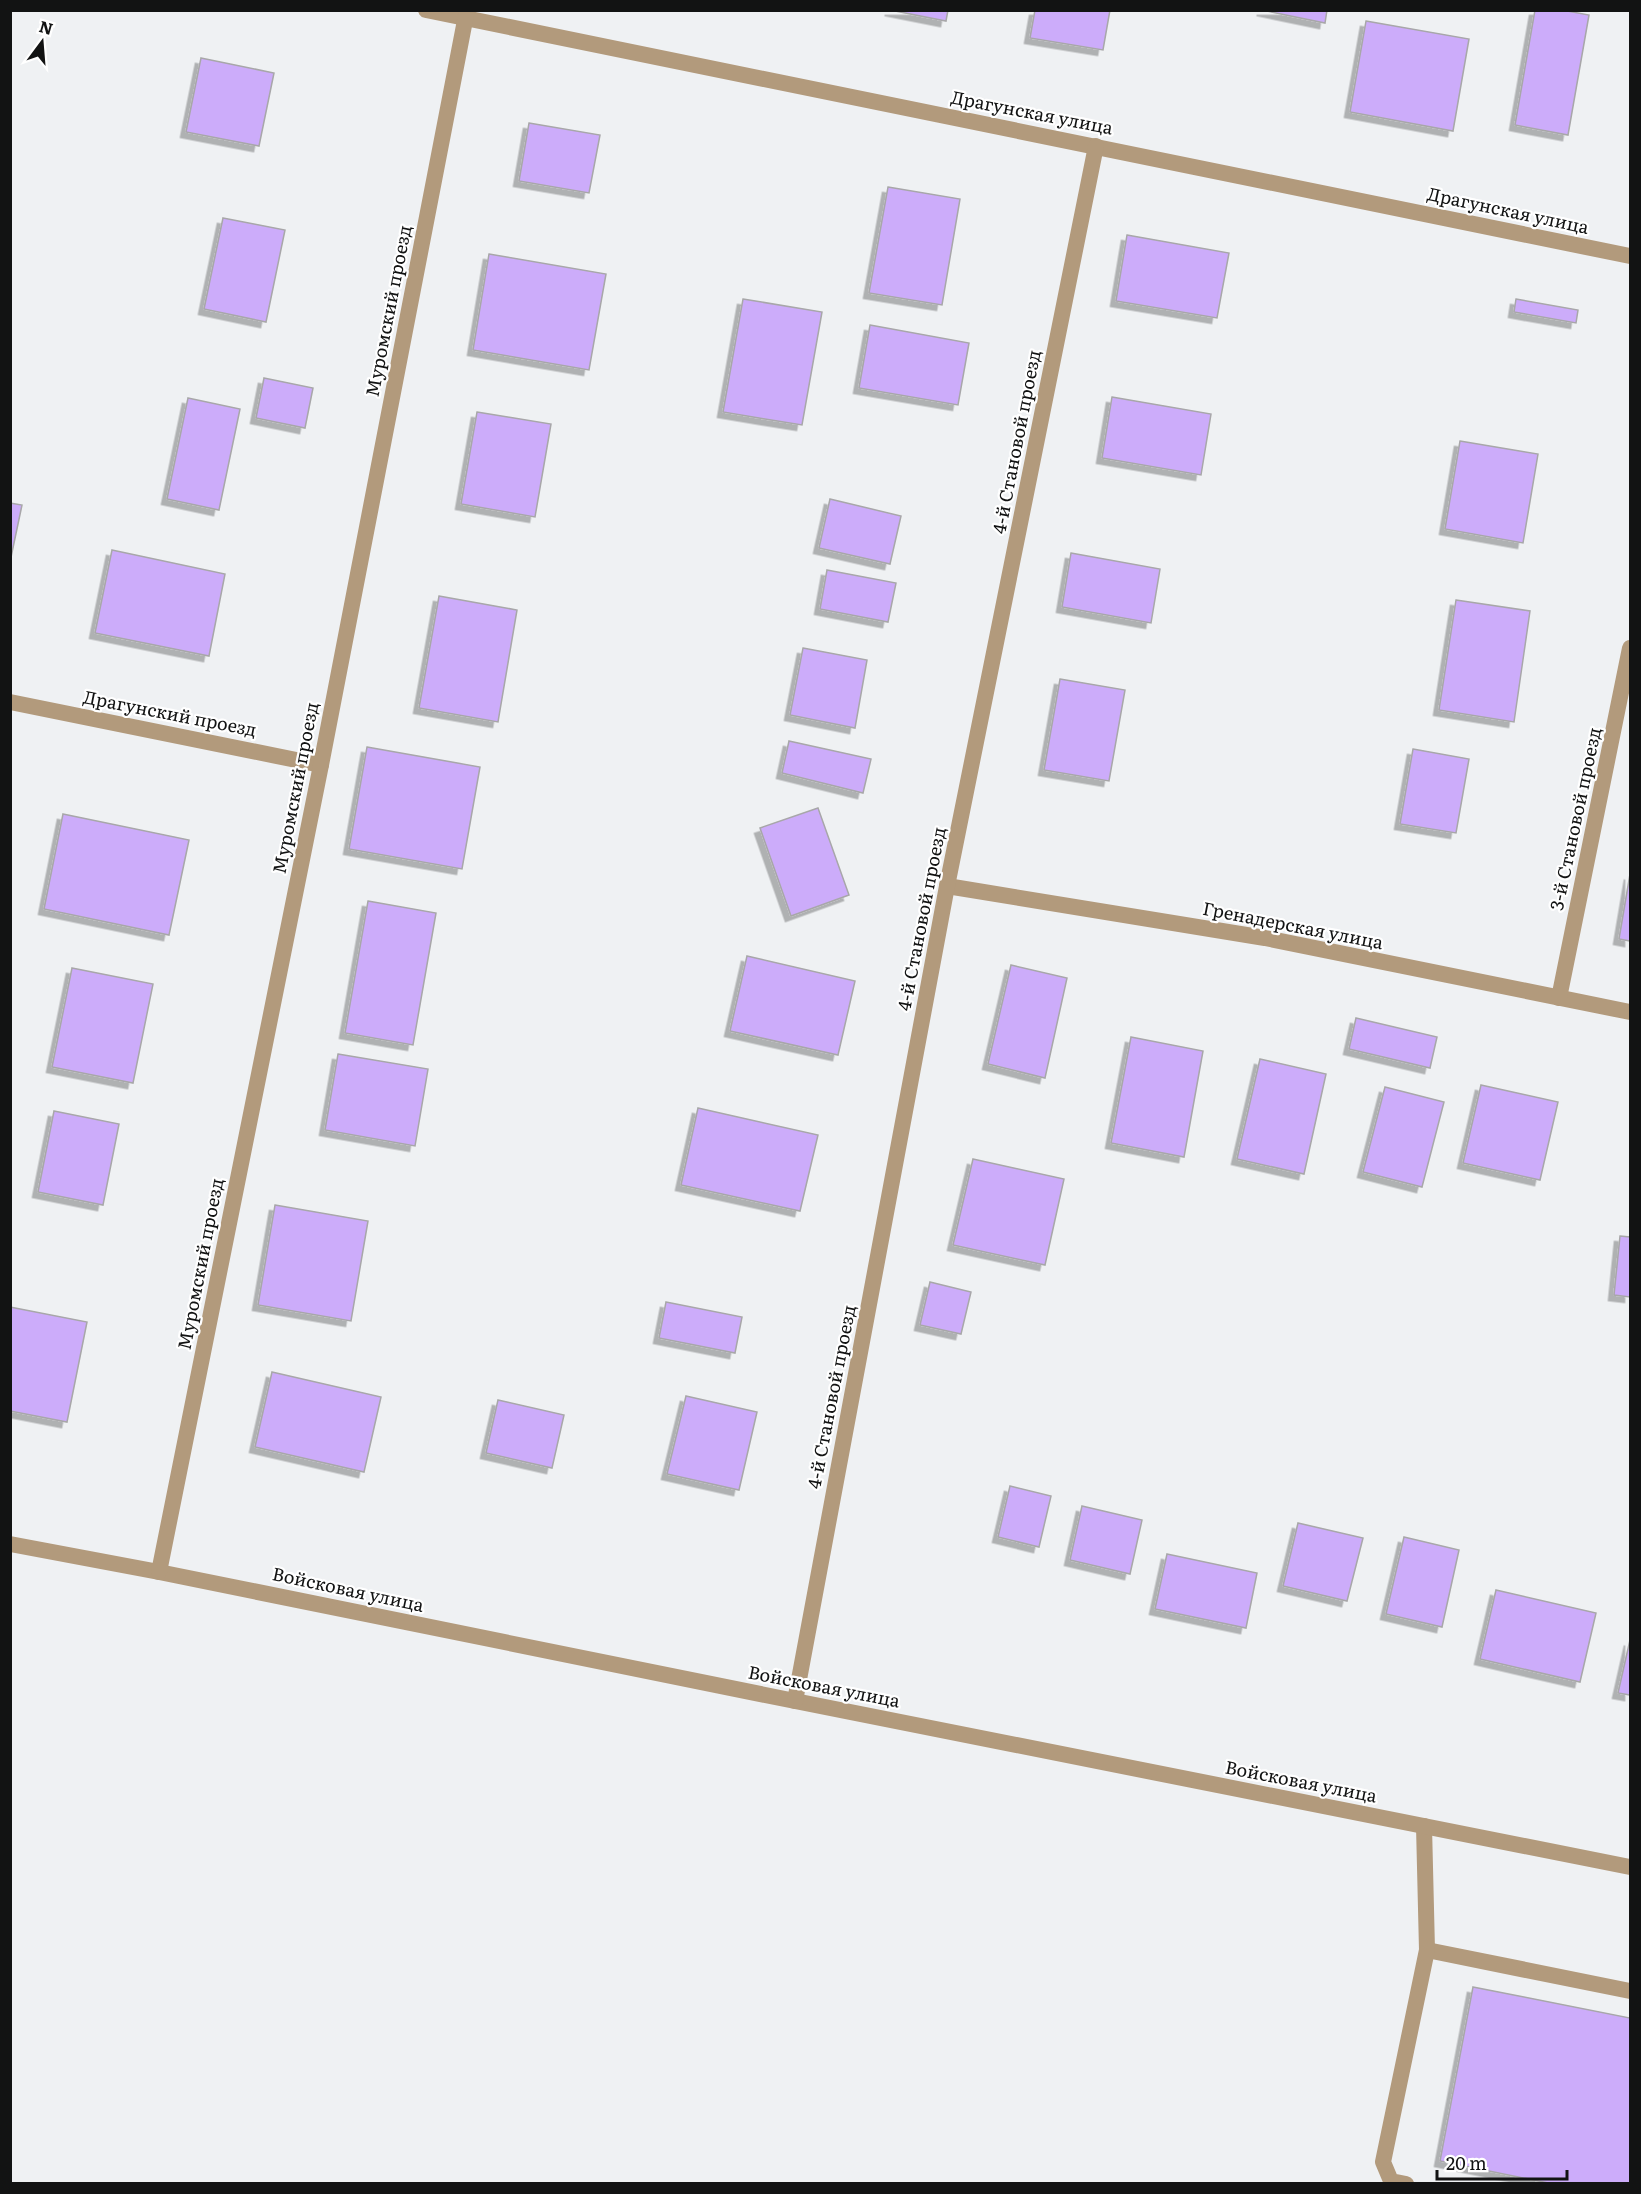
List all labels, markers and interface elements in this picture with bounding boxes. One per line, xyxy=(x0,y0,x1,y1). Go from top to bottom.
north arrow xyxy=(12,12,72,72)
text: N xyxy=(37,13,56,40)
street label: Драгунская улица xyxy=(949,83,1116,141)
street label: Драгунская улица xyxy=(1425,179,1592,240)
street label: Муромский проезд xyxy=(358,223,417,399)
street label: 4-й Становой проезд xyxy=(984,348,1047,536)
street label: Драгунский проезд xyxy=(81,682,259,743)
street label: Муромский проезд xyxy=(265,700,324,876)
street label: 3-й Становой проезд xyxy=(1542,725,1607,913)
street label: 4-й Становой проезд xyxy=(889,825,952,1013)
street label: Гренадерская улица xyxy=(1201,894,1386,955)
street label: Муромский проезд xyxy=(170,1176,229,1352)
street label: 4-й Становой проезд xyxy=(799,1303,862,1491)
street label: Войсковая улица xyxy=(270,1559,427,1618)
street label: Войсковая улица xyxy=(746,1658,903,1714)
street label: Войсковая улица xyxy=(1223,1753,1380,1809)
scale bar xyxy=(1437,2143,1568,2181)
text: 20 m xyxy=(1446,2149,1487,2176)

